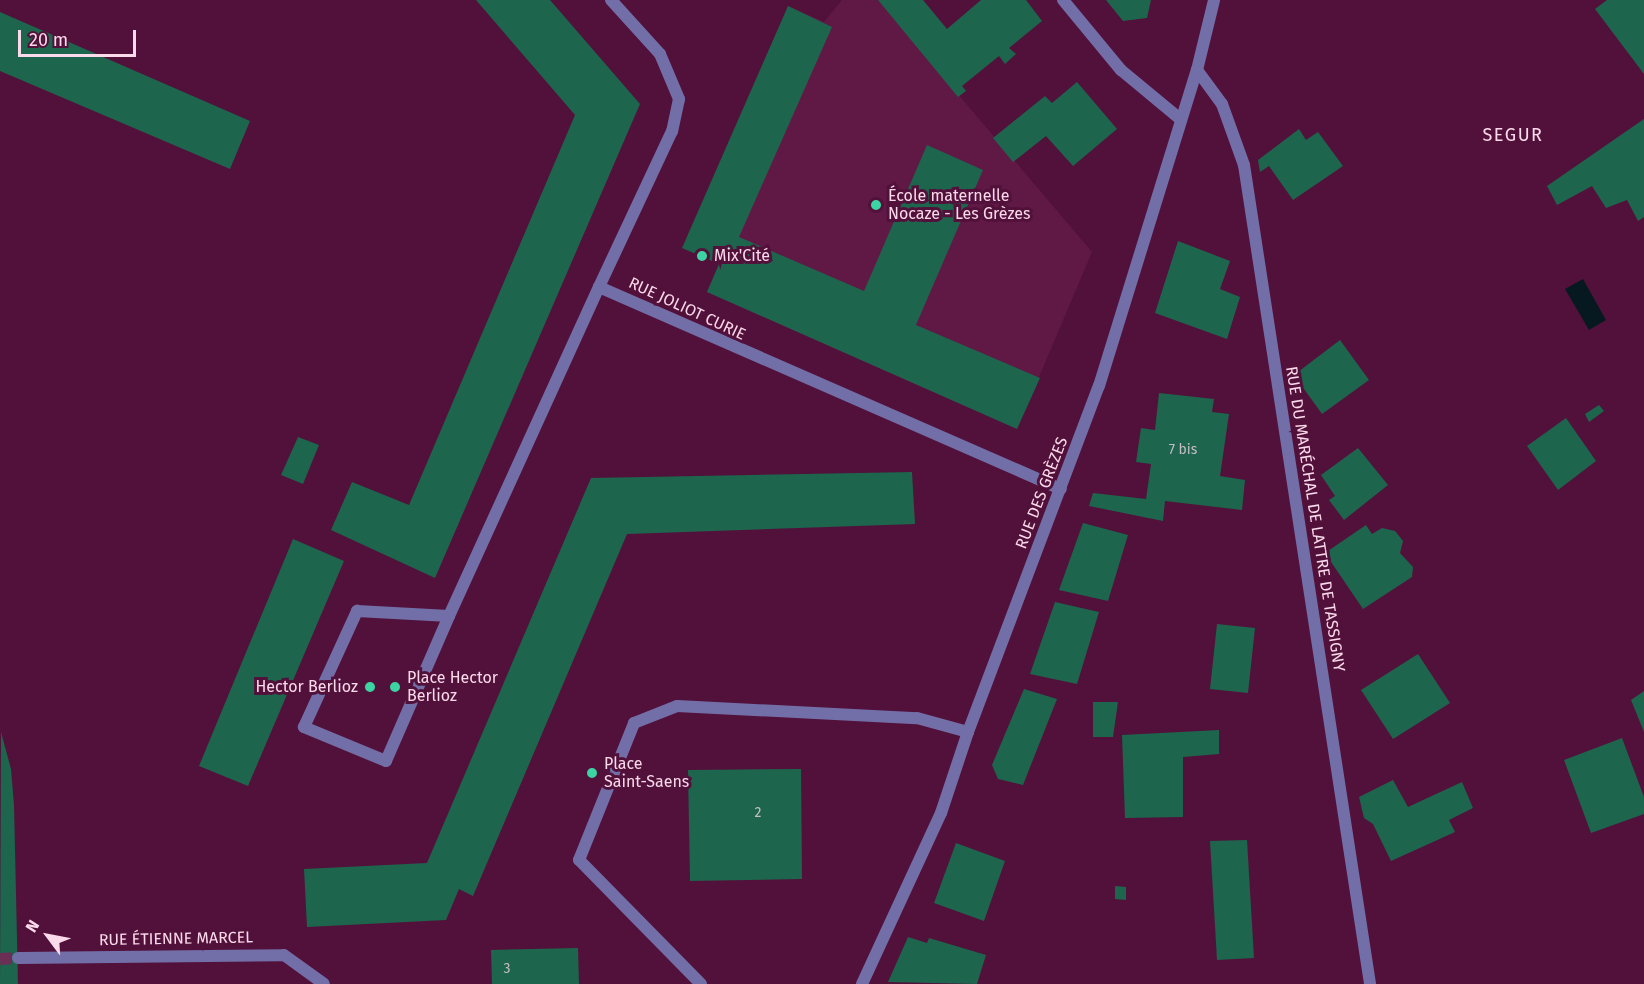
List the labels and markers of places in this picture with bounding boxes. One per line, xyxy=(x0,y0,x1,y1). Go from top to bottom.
place label: École maternelle Nocaze - Les Grèzes xyxy=(888,186,1030,224)
marker: École maternelle Nocaze - Les Grèzes xyxy=(869,198,883,212)
place label: Mix'Cité xyxy=(714,246,770,266)
marker: Mix'Cité xyxy=(695,249,709,263)
place label: Place Hector Berlioz xyxy=(407,668,498,706)
place label: Hector Berlioz xyxy=(255,677,358,697)
marker: Hector Berlioz xyxy=(363,680,377,694)
marker: Place Hector Berlioz xyxy=(388,680,402,694)
place label: Place Saint-Saens xyxy=(604,754,689,792)
marker: Place Saint-Saens xyxy=(585,766,599,780)

